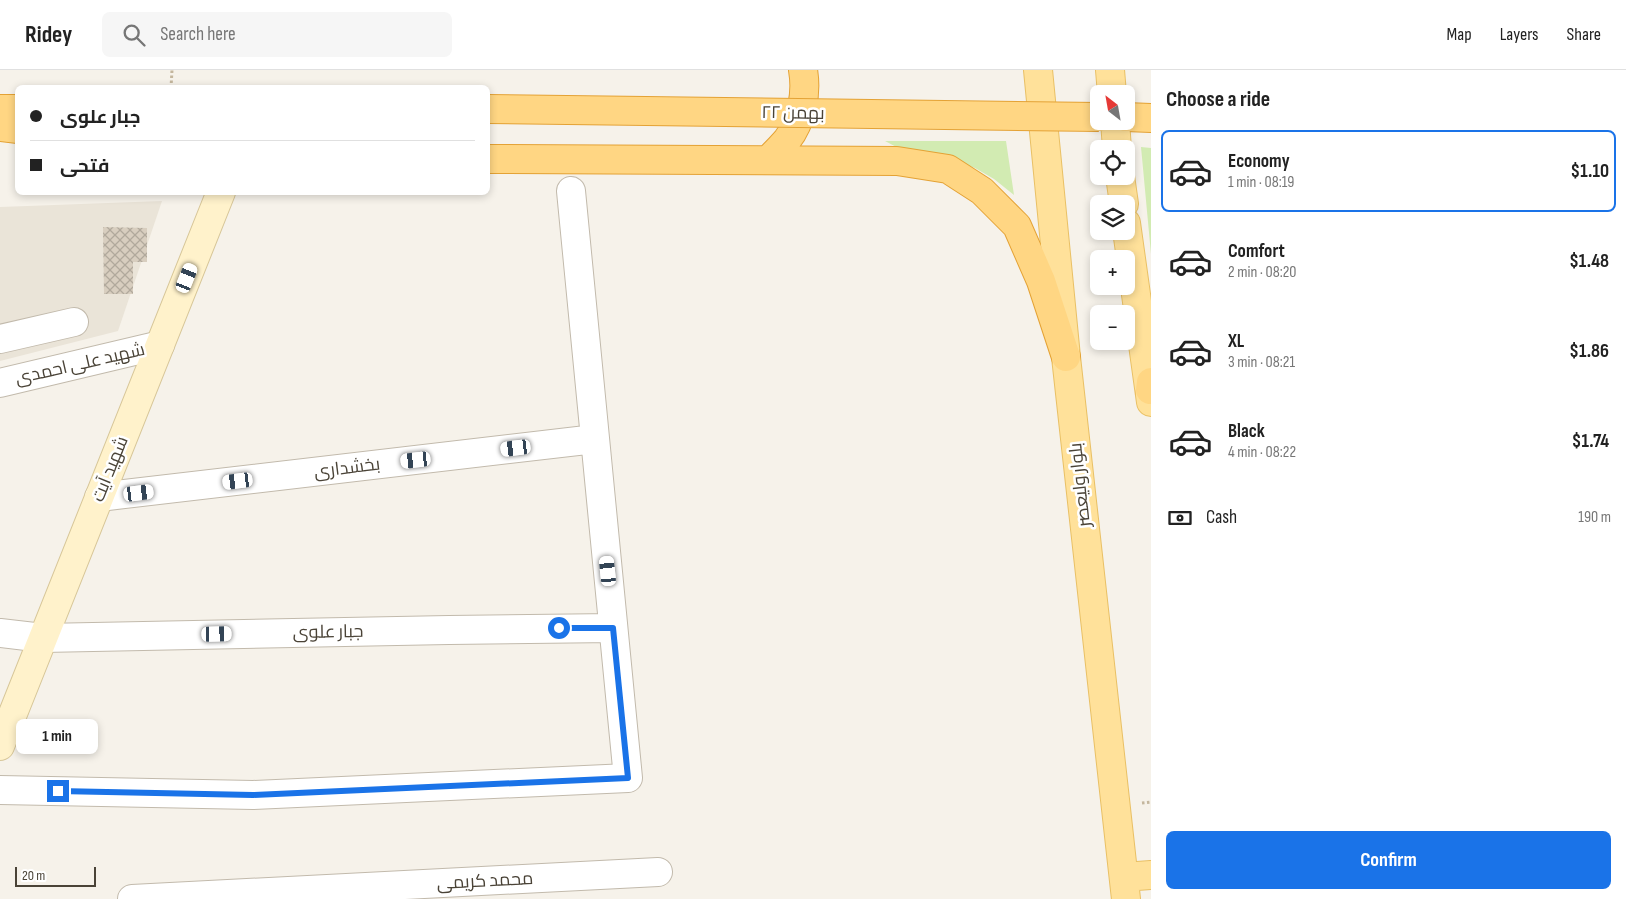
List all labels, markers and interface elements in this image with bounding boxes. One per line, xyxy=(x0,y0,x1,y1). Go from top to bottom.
search box xyxy=(102,12,452,57)
text: Ridey xyxy=(25,20,72,49)
icon: search xyxy=(120,21,148,49)
text: Search here xyxy=(160,23,236,46)
text: Map xyxy=(1447,24,1472,45)
text: Layers xyxy=(1500,24,1539,45)
text: Share xyxy=(1567,24,1601,45)
north arrow xyxy=(1090,85,1135,130)
map controls xyxy=(1090,85,1135,350)
text: Choose a ride xyxy=(1166,86,1270,113)
street label: ۲۲ بهمن xyxy=(761,102,825,124)
text: جبار علوی xyxy=(60,106,141,129)
button: locate xyxy=(1090,140,1135,185)
icon: car xyxy=(1168,149,1213,194)
text: Economy xyxy=(1228,150,1290,173)
text: فتحی xyxy=(60,155,110,178)
text: $1.10 xyxy=(1570,160,1609,183)
text: 1 min · 08:19 xyxy=(1228,173,1294,192)
button: layers xyxy=(1090,195,1135,240)
icon: car xyxy=(1168,239,1213,284)
text: Comfort xyxy=(1228,240,1285,263)
button: + xyxy=(1090,250,1135,295)
text: $1.48 xyxy=(1569,250,1609,273)
car xyxy=(174,261,199,295)
text: 2 min · 08:20 xyxy=(1228,263,1296,282)
button: − xyxy=(1090,305,1135,350)
icon: car xyxy=(1168,329,1213,374)
text: XL xyxy=(1228,330,1244,353)
street label: شهید علی احمدی xyxy=(13,339,147,389)
text: $1.86 xyxy=(1569,340,1609,363)
text: 3 min · 08:21 xyxy=(1228,353,1295,372)
icon: car xyxy=(1168,419,1213,464)
text: Black xyxy=(1228,420,1265,443)
text: $1.74 xyxy=(1572,430,1609,453)
street label: شهید آیت xyxy=(87,433,133,505)
car xyxy=(500,439,531,457)
street label: بلوار ولیعصر xyxy=(1065,442,1095,529)
text: 4 min · 08:22 xyxy=(1228,443,1296,462)
car xyxy=(400,451,431,469)
street label: بخشداری xyxy=(313,454,381,482)
car xyxy=(222,472,253,490)
car xyxy=(123,484,154,502)
icon: cash xyxy=(1166,504,1194,532)
text: Cash xyxy=(1206,506,1237,529)
text: 190 m xyxy=(1578,508,1611,527)
car xyxy=(598,555,617,587)
route start xyxy=(548,617,570,639)
street label: جبار علوی xyxy=(292,621,364,643)
car xyxy=(201,626,232,642)
callout: 1 min xyxy=(17,718,99,754)
text: 1 min xyxy=(42,727,72,746)
route end xyxy=(47,780,69,802)
button: Confirm xyxy=(1166,831,1611,889)
scale bar xyxy=(15,864,96,887)
text: 20 m xyxy=(22,867,45,884)
street label: محمد کریمی xyxy=(436,868,534,894)

